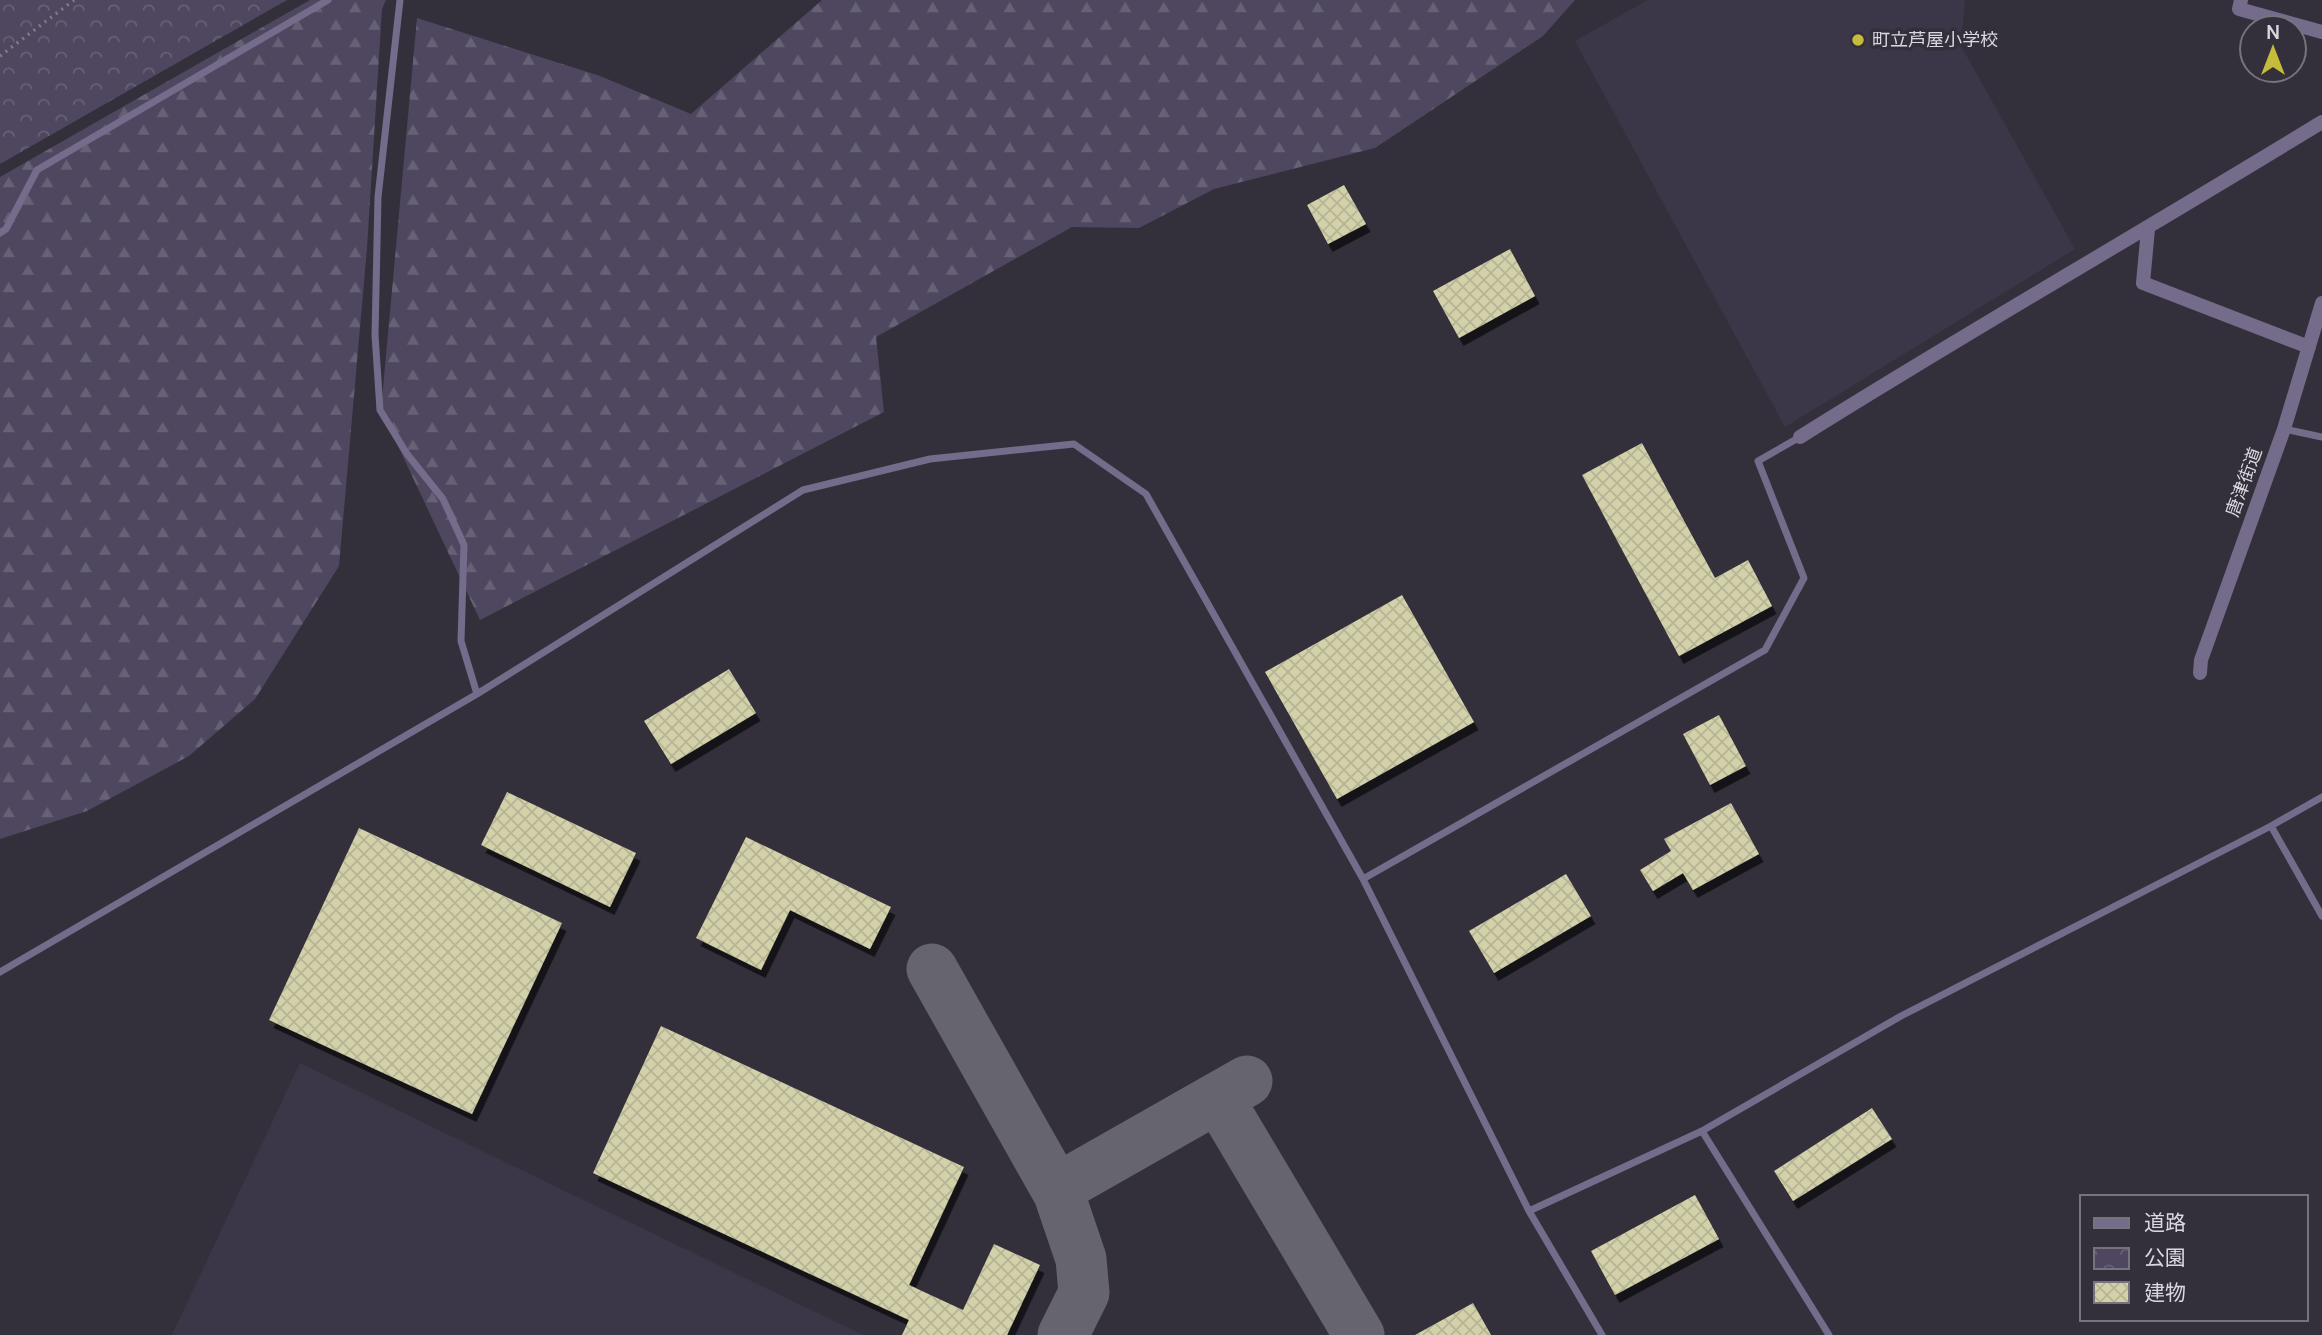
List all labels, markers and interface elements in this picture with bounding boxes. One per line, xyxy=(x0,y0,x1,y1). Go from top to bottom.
north arrow xyxy=(2238,14,2308,84)
text: N xyxy=(2266,19,2280,45)
place label: 町立芦屋小学校 xyxy=(1872,27,1998,51)
marker: 町立芦屋小学校 xyxy=(1850,32,1866,48)
street label: 唐津街道 xyxy=(2219,444,2267,520)
legend xyxy=(2080,1195,2308,1321)
text: 道路 xyxy=(2144,1208,2186,1236)
text: 公園 xyxy=(2144,1243,2186,1271)
text: 建物 xyxy=(2144,1278,2186,1306)

